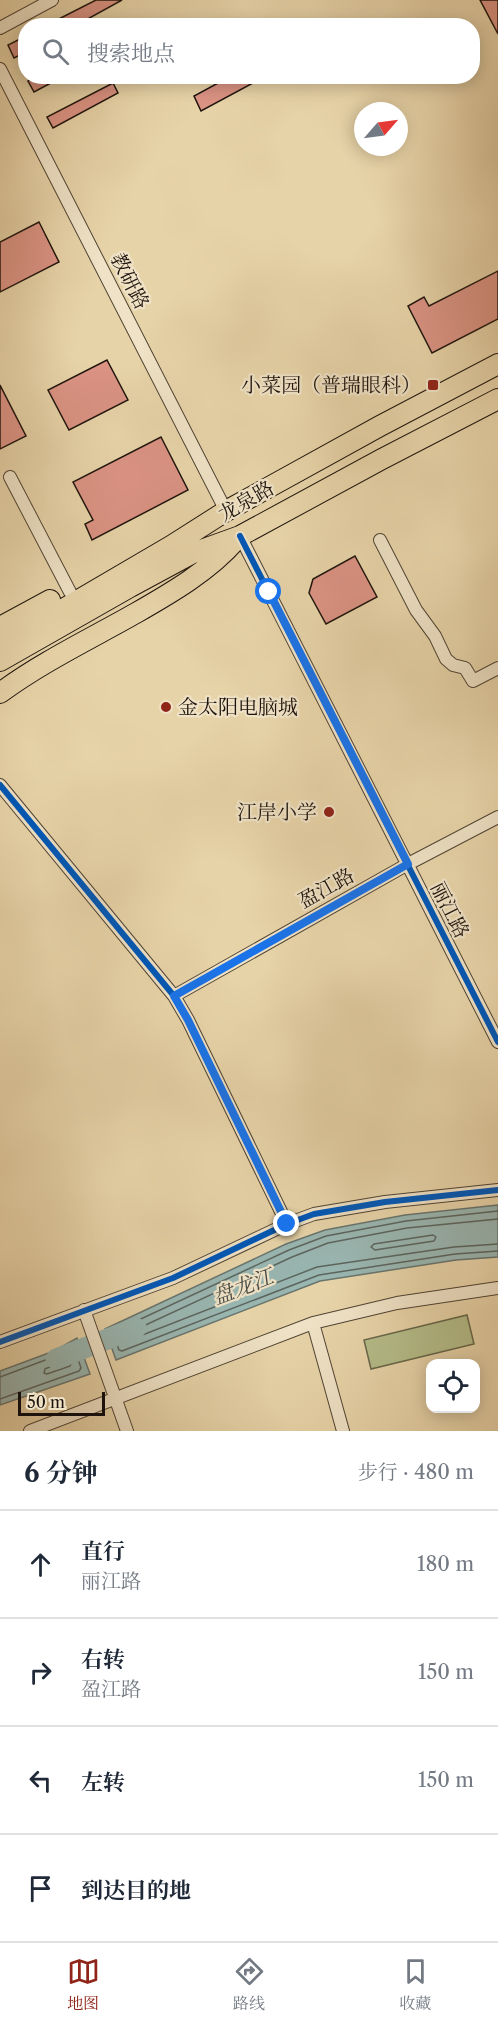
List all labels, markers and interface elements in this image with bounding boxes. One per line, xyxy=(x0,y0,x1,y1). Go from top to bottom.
search box xyxy=(18,18,480,84)
icon: search xyxy=(39,35,72,68)
text: 搜索地点 xyxy=(87,40,175,67)
north arrow xyxy=(354,102,408,156)
street label: 教研路 xyxy=(106,249,154,313)
place label: 小菜园（普瑞眼科） xyxy=(241,373,421,397)
marker: 小菜园（普瑞眼科） xyxy=(426,378,440,392)
street label: 龙泉路 xyxy=(214,476,278,526)
route start xyxy=(255,578,281,604)
place label: 金太阳电脑城 xyxy=(178,695,298,719)
marker: 金太阳电脑城 xyxy=(159,700,173,714)
place label: 江岸小学 xyxy=(237,800,317,824)
marker: 江岸小学 xyxy=(322,805,336,819)
street label: 盈江路 xyxy=(294,863,358,913)
street label: 丽江路 xyxy=(426,878,474,942)
route end xyxy=(273,1210,299,1236)
water label: 盘龙江 xyxy=(209,1262,280,1309)
map controls xyxy=(426,1359,480,1413)
button: locate xyxy=(426,1359,480,1413)
scale bar xyxy=(18,1389,105,1416)
text: 50 m xyxy=(27,1392,65,1412)
text: 6 分钟 xyxy=(24,1457,98,1489)
text: 步行 · 480 m xyxy=(358,1460,474,1484)
text: 直行 xyxy=(81,1538,125,1565)
icon: ahead xyxy=(24,1548,57,1581)
text: 180 m xyxy=(417,1552,474,1576)
text: 丽江路 xyxy=(81,1569,141,1593)
text: 右转 xyxy=(81,1646,125,1673)
icon: right xyxy=(24,1656,57,1689)
text: 150 m xyxy=(418,1660,474,1684)
text: 盈江路 xyxy=(81,1677,141,1701)
icon: left xyxy=(24,1764,57,1797)
text: 150 m xyxy=(418,1768,474,1792)
text: 左转 xyxy=(81,1769,125,1796)
icon: arrive xyxy=(24,1872,57,1905)
text: 到达目的地 xyxy=(81,1877,191,1904)
tab: 地图 xyxy=(67,1955,100,2014)
tab: 路线 xyxy=(233,1955,266,2014)
tab: 收藏 xyxy=(399,1955,432,2014)

